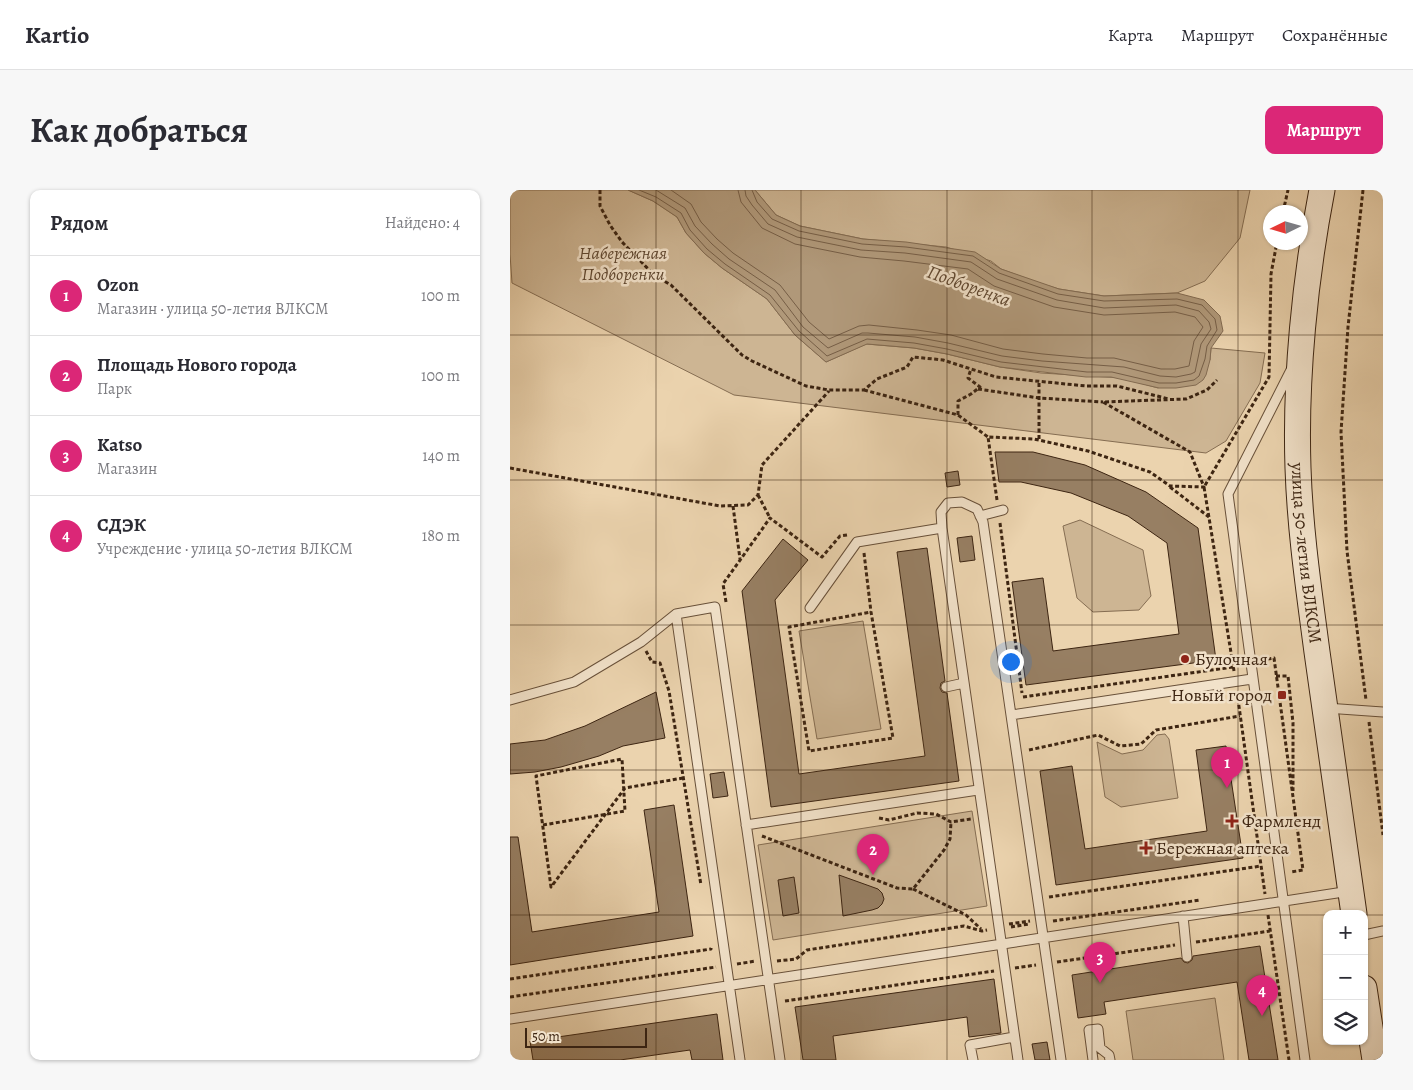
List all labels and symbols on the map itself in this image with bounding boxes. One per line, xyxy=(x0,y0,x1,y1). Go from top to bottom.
north arrow xyxy=(1263,205,1308,250)
park label: Набережная Подборенки xyxy=(579,241,667,286)
water label: Подборенка xyxy=(923,259,1014,313)
street label: улица 50-летия ВЛКСМ xyxy=(1286,461,1328,645)
place label: Булочная xyxy=(1195,647,1268,671)
your location xyxy=(998,649,1024,675)
marker: Булочная xyxy=(1179,653,1191,665)
place label: Новый город xyxy=(1171,683,1272,707)
marker: Новый город xyxy=(1276,689,1288,701)
pin: 1 xyxy=(1211,747,1243,788)
place label: Фармленд xyxy=(1242,809,1321,833)
marker: Фармленд xyxy=(1226,815,1238,827)
pin: 2 xyxy=(857,834,889,875)
place label: Бережная аптека xyxy=(1156,836,1290,860)
marker: Бережная аптека xyxy=(1140,842,1152,854)
pin: 3 xyxy=(1084,942,1116,983)
pin: 4 xyxy=(1246,975,1278,1016)
scale bar xyxy=(525,1025,648,1048)

